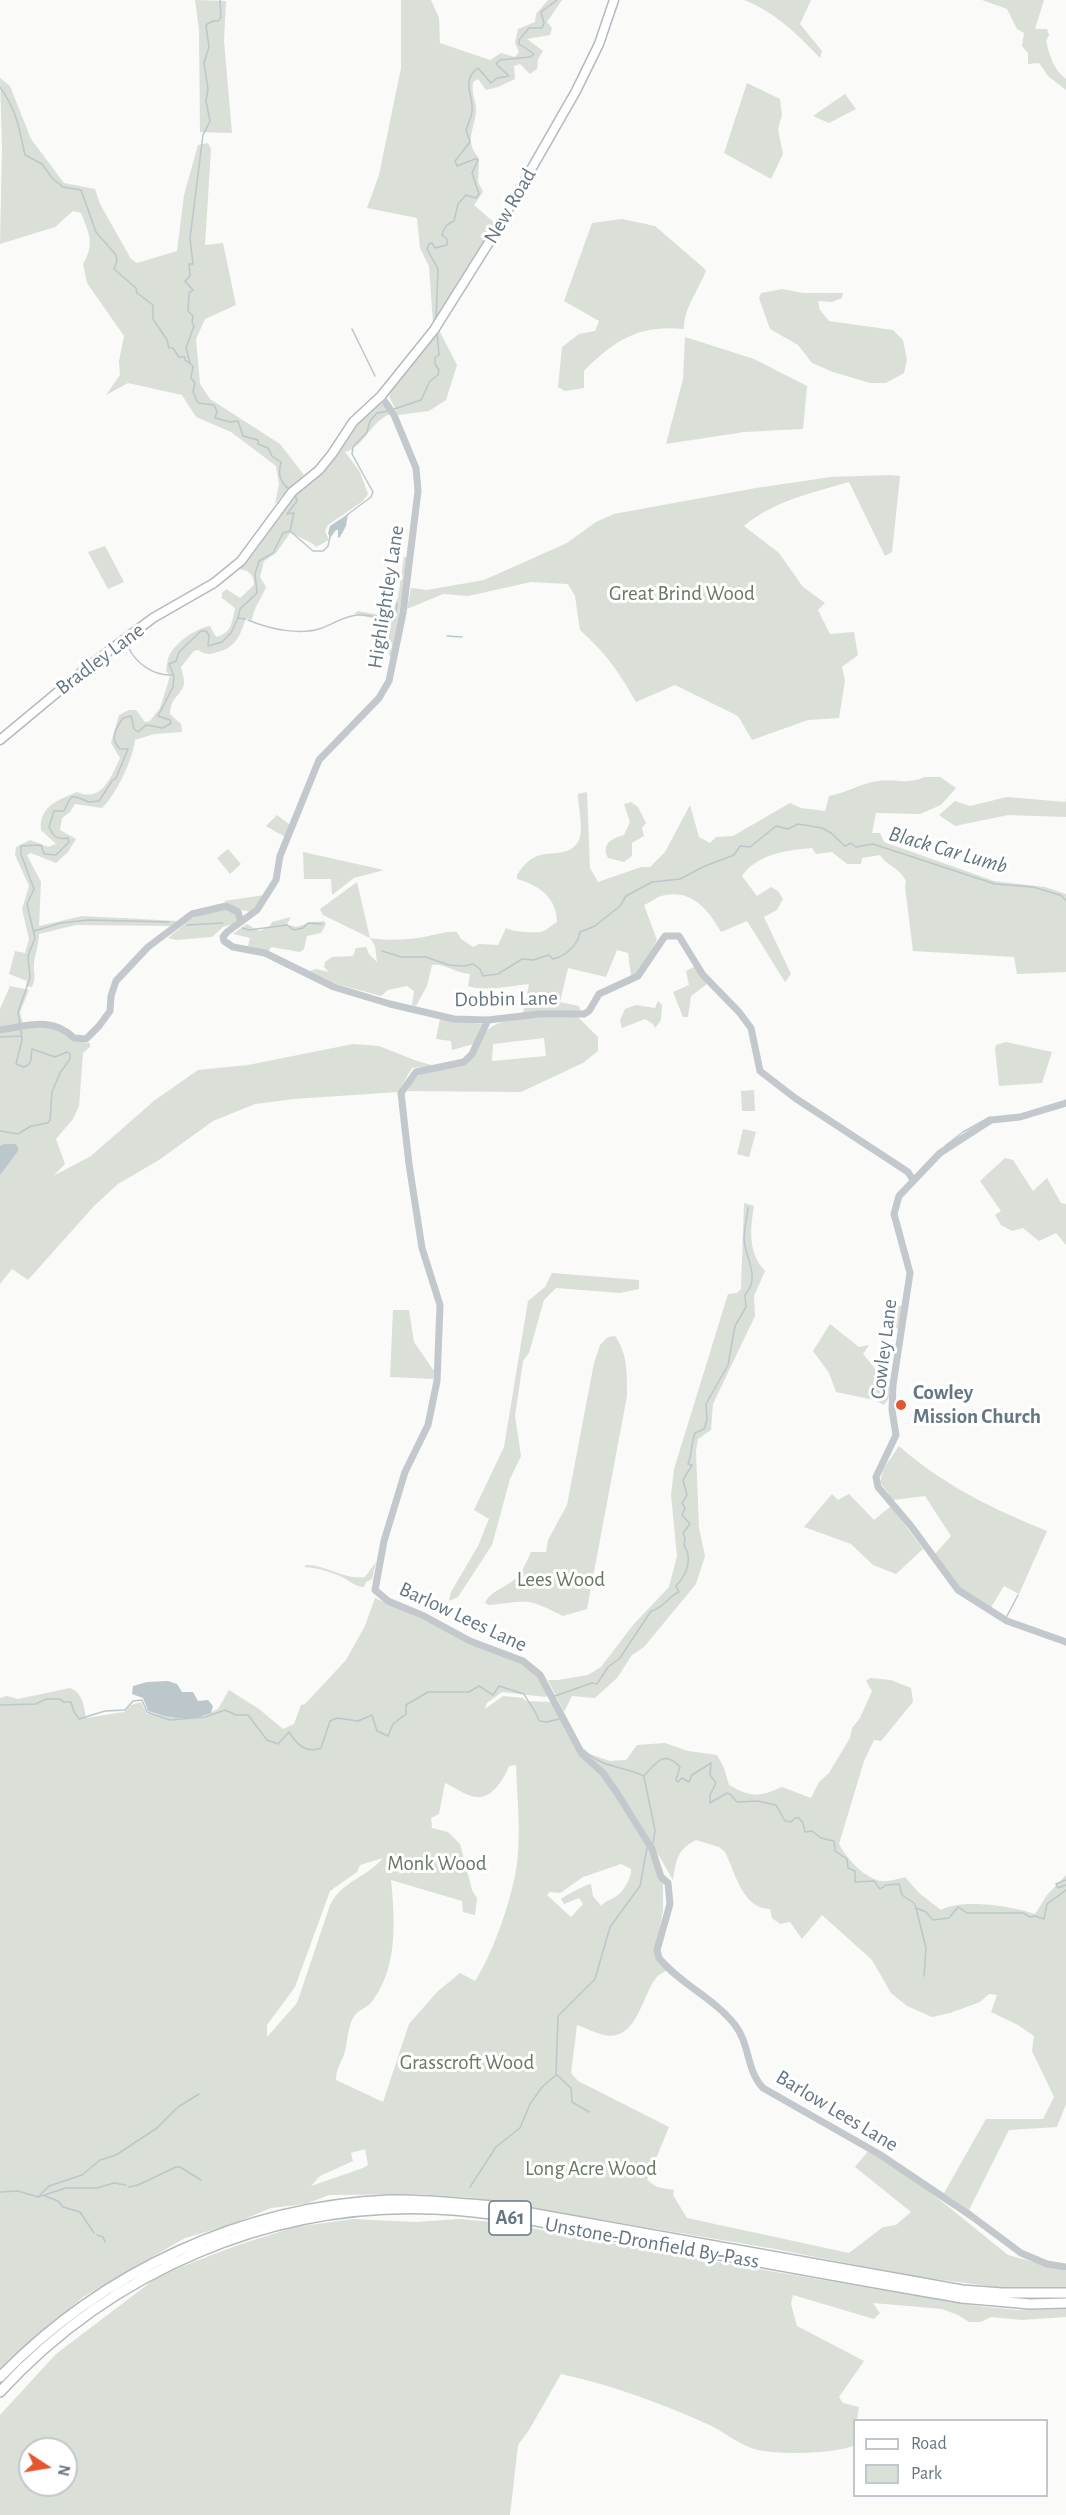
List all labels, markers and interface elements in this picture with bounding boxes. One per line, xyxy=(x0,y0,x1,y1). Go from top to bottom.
street label: New Road xyxy=(478,164,542,248)
street label: Highlightley Lane xyxy=(362,524,410,670)
park label: Great Brind Wood xyxy=(609,581,755,607)
street label: Bradley Lane xyxy=(51,618,149,700)
water label: Black Car Lumb xyxy=(886,820,1010,880)
street label: Dobbin Lane xyxy=(454,985,558,1013)
street label: Cowley Lane xyxy=(865,1297,903,1401)
place label: Cowley Mission Church xyxy=(913,1380,1041,1430)
marker: Cowley Mission Church xyxy=(894,1398,908,1412)
park label: Lees Wood xyxy=(517,1567,605,1593)
street label: Barlow Lees Lane xyxy=(395,1576,531,1658)
park label: Monk Wood xyxy=(387,1851,487,1877)
park label: Grasscroft Wood xyxy=(400,2050,534,2076)
street label: Barlow Lees Lane xyxy=(771,2065,903,2157)
park label: Long Acre Wood xyxy=(525,2156,657,2182)
road number: A61 xyxy=(489,2201,531,2235)
street label: Unstone-Dronfield By-Pass xyxy=(543,2212,761,2274)
legend xyxy=(853,2419,1048,2497)
text: Road xyxy=(911,2435,947,2453)
north arrow xyxy=(18,2437,78,2497)
text: N xyxy=(55,2463,73,2477)
text: Park xyxy=(911,2465,942,2483)

